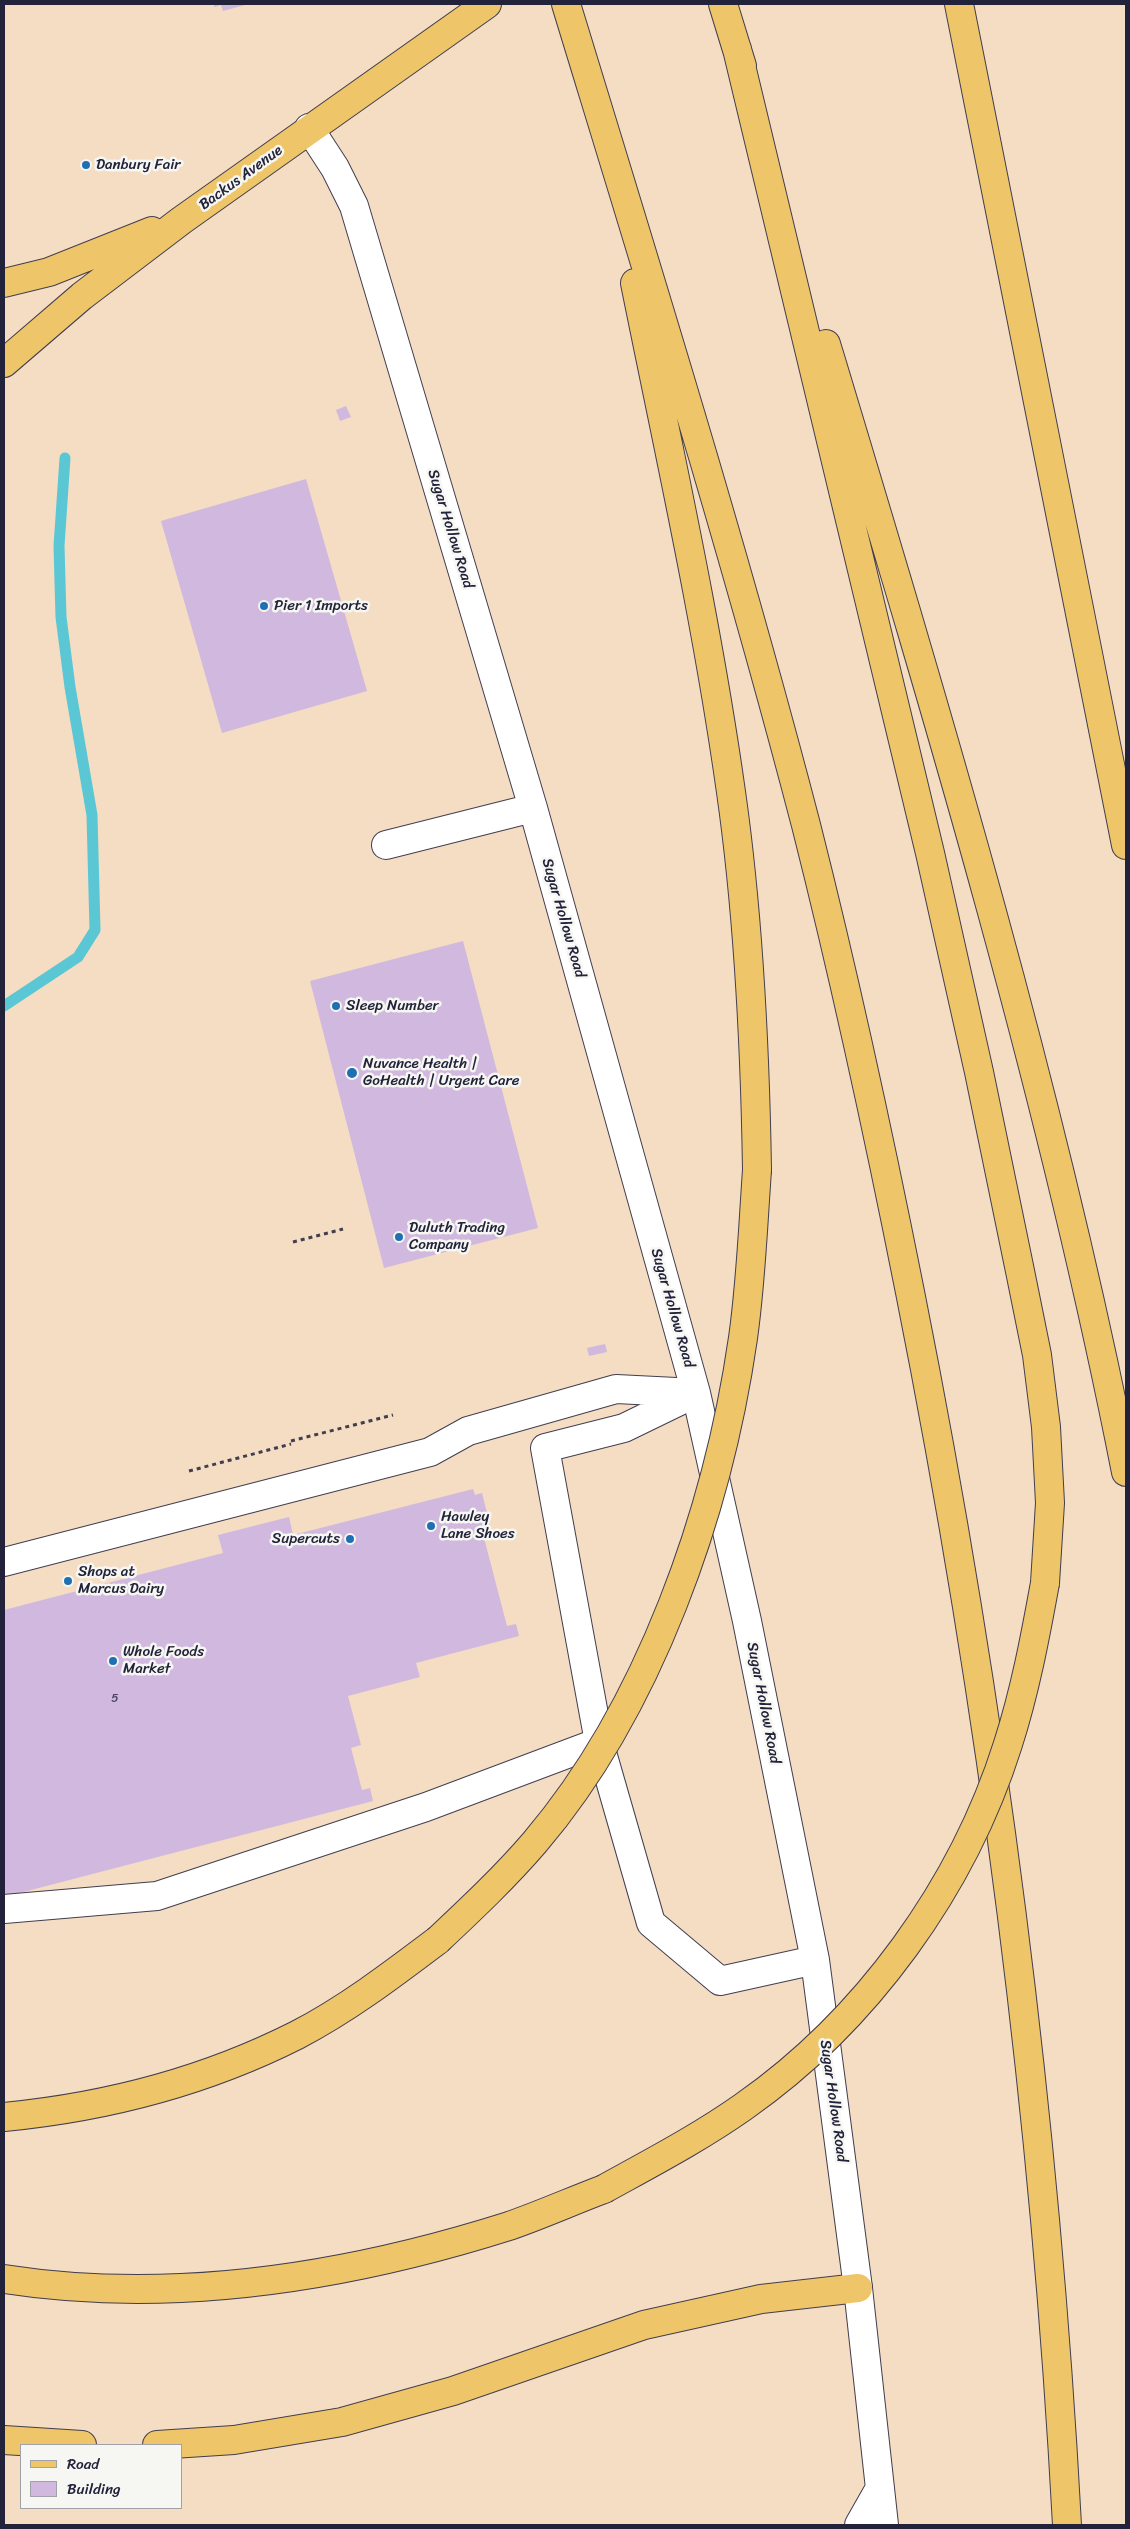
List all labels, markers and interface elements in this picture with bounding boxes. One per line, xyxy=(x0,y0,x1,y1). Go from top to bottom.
street label: Backus Avenue xyxy=(196,142,286,214)
place label: Danbury Fair xyxy=(96,156,180,174)
marker: Danbury Fair xyxy=(80,159,92,171)
street label: Sugar Hollow Road xyxy=(423,467,477,591)
place label: Pier 1 Imports xyxy=(274,597,368,615)
marker: Pier 1 Imports xyxy=(258,600,270,612)
street label: Sugar Hollow Road xyxy=(537,856,589,980)
place label: Sleep Number xyxy=(346,997,439,1015)
marker: Sleep Number xyxy=(330,1000,342,1012)
place label: Nuvance Health | GoHealth | Urgent Care xyxy=(363,1055,519,1090)
marker: Nuvance Health | GoHealth | Urgent Care xyxy=(345,1066,359,1080)
place label: Duluth Trading Company xyxy=(409,1219,505,1254)
marker: Duluth Trading Company xyxy=(393,1231,405,1243)
street label: Sugar Hollow Road xyxy=(646,1246,698,1370)
place label: Hawley Lane Shoes xyxy=(441,1508,515,1543)
marker: Hawley Lane Shoes xyxy=(425,1520,437,1532)
place label: Supercuts xyxy=(272,1530,340,1548)
marker: Supercuts xyxy=(344,1533,356,1545)
place label: Shops at Marcus Dairy xyxy=(78,1563,164,1598)
marker: Shops at Marcus Dairy xyxy=(62,1575,74,1587)
street label: Sugar Hollow Road xyxy=(742,1641,784,1765)
place label: Whole Foods Market xyxy=(123,1643,204,1678)
marker: Whole Foods Market xyxy=(107,1655,119,1667)
house number: 5 xyxy=(111,1692,119,1706)
street label: Sugar Hollow Road xyxy=(815,2039,851,2163)
legend xyxy=(20,2444,182,2509)
text: Road xyxy=(67,2451,99,2477)
text: Building xyxy=(67,2476,121,2502)

